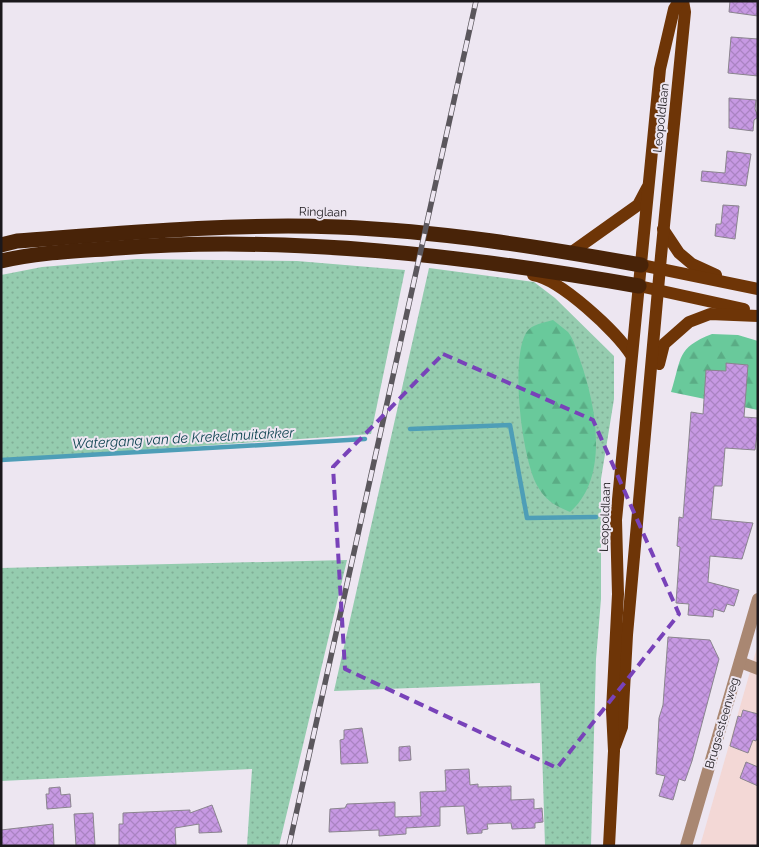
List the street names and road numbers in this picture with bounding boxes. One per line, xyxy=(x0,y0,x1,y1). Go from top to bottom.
street label: Leopoldlaan xyxy=(650,83,672,153)
street label: Ringlaan xyxy=(299,205,347,219)
street label: Leopoldlaan xyxy=(597,482,613,552)
street label: Brugsesteenweg xyxy=(702,676,742,770)

